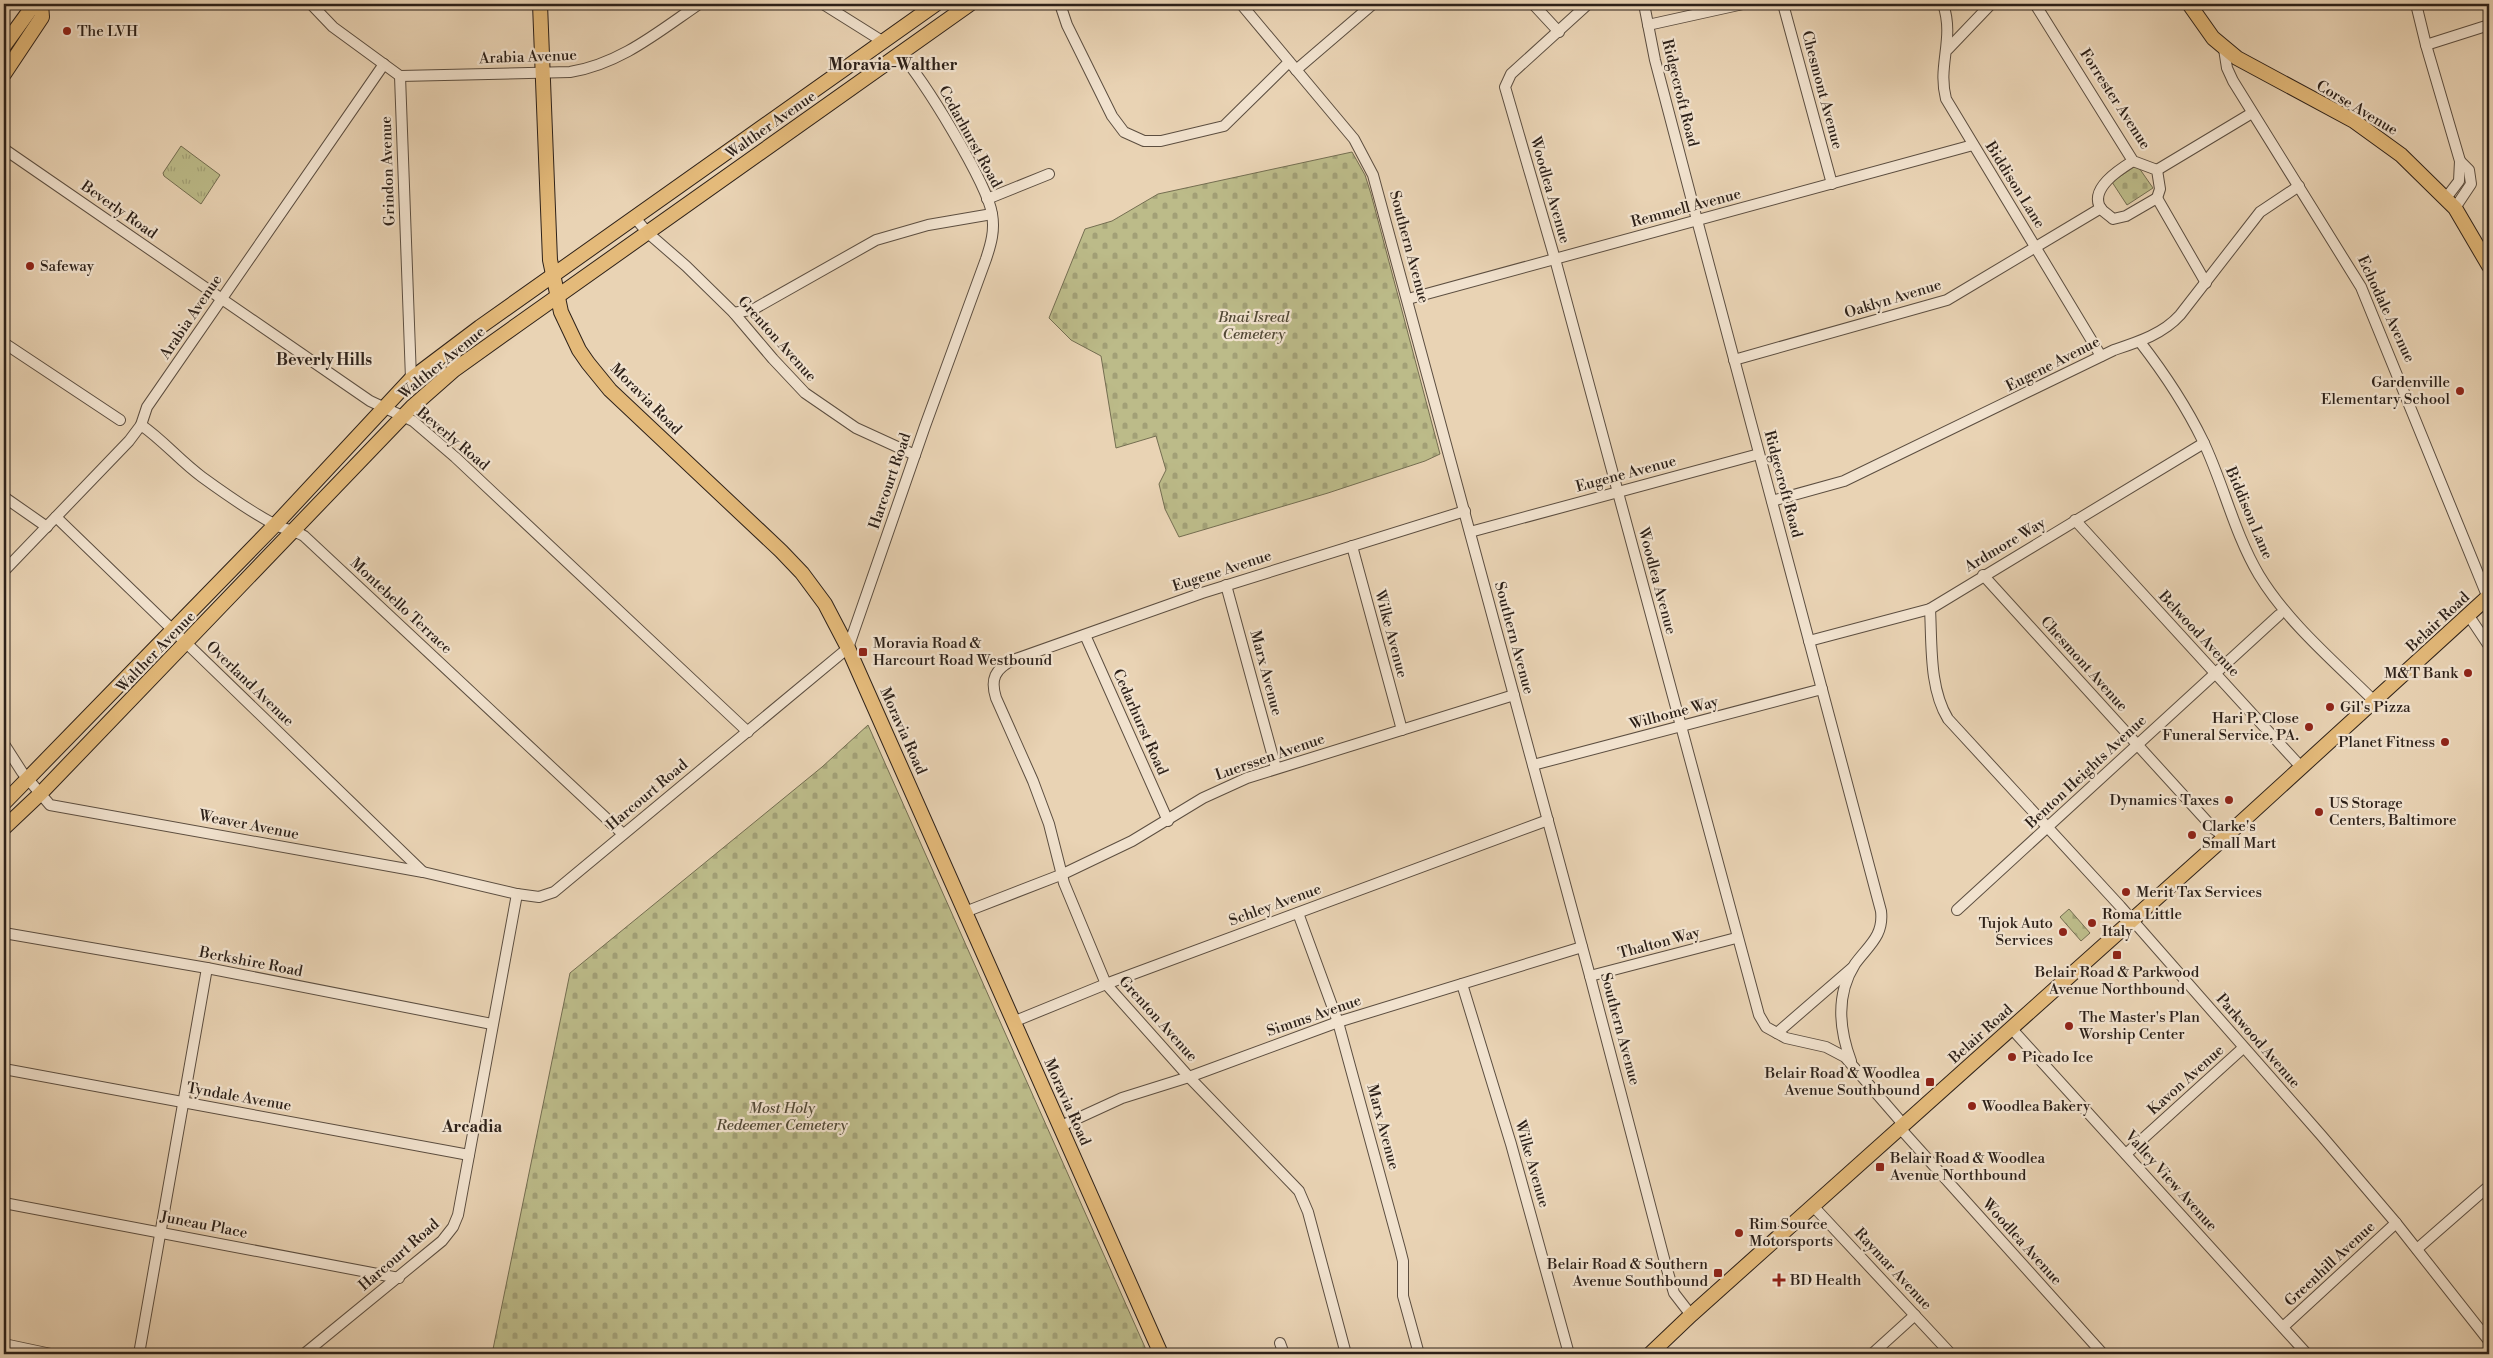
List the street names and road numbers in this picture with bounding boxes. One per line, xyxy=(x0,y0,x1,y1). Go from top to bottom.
street label: Chesmont Avenue xyxy=(1797,29,1847,151)
street label: Ridgecroft Road xyxy=(1657,37,1703,149)
street label: Forrester Avenue xyxy=(2075,45,2155,153)
street label: Arabia Avenue xyxy=(478,46,577,68)
street label: Corse Avenue xyxy=(2313,76,2401,140)
street label: Cedarhurst Road xyxy=(934,83,1006,192)
street label: Walther Avenue xyxy=(721,87,820,164)
street label: Grindon Avenue xyxy=(377,116,399,226)
street label: Woodlea Avenue xyxy=(1525,133,1574,246)
street label: Biddison Lane xyxy=(1980,137,2049,232)
street label: Beverly Road xyxy=(76,176,161,244)
street label: Remmell Avenue xyxy=(1629,184,1743,232)
street label: Southern Avenue xyxy=(1385,189,1433,305)
street label: Echodale Avenue xyxy=(2353,252,2419,366)
street label: Arabia Avenue xyxy=(155,271,226,364)
street label: Oaklyn Avenue xyxy=(1842,275,1944,323)
street label: Grenton Avenue xyxy=(733,292,821,386)
street label: Walther Avenue xyxy=(394,322,489,404)
street label: Eugene Avenue xyxy=(2003,332,2103,396)
street label: Moravia Road xyxy=(606,359,686,439)
street label: Beverly Road xyxy=(412,403,493,475)
street label: Ridgecroft Road xyxy=(1760,428,1807,540)
street label: Harcourt Road xyxy=(865,430,916,532)
street label: Eugene Avenue xyxy=(1574,451,1678,497)
street label: Biddison Lane xyxy=(2221,463,2277,562)
street label: Ardmore Way xyxy=(1960,513,2050,577)
street label: Woodlea Avenue xyxy=(1633,524,1680,637)
street label: Eugene Avenue xyxy=(1170,546,1274,596)
street label: Montebello Terrace xyxy=(346,554,456,658)
street label: Southern Avenue xyxy=(1490,580,1538,696)
street label: Belwood Avenue xyxy=(2154,586,2244,681)
street label: Wilke Avenue xyxy=(1370,587,1412,680)
street label: Belair Road xyxy=(2402,588,2474,657)
street label: Walther Avenue xyxy=(112,607,200,697)
street label: Chesmont Avenue xyxy=(2036,612,2132,716)
street label: Marx Avenue xyxy=(1245,628,1287,718)
street label: Overland Avenue xyxy=(202,637,298,731)
street label: Cedarhurst Road xyxy=(1108,666,1172,778)
street label: Moravia Road xyxy=(875,684,931,778)
street label: Wilhome Way xyxy=(1627,692,1721,734)
street label: Benton Heights Avenue xyxy=(2021,711,2150,834)
street label: Luerssen Avenue xyxy=(1213,729,1327,785)
street label: Harcourt Road xyxy=(602,755,692,835)
street label: Weaver Avenue xyxy=(196,806,301,844)
street label: Schley Avenue xyxy=(1226,880,1324,930)
street label: Thalton Way xyxy=(1616,923,1703,963)
street label: Berkshire Road xyxy=(197,942,305,981)
street label: Southern Avenue xyxy=(1596,971,1644,1087)
street label: Grenton Avenue xyxy=(1114,972,1202,1066)
street label: Parkwood Avenue xyxy=(2212,990,2304,1092)
street label: Simms Avenue xyxy=(1264,991,1364,1041)
street label: Belair Road xyxy=(1944,1000,2017,1068)
street label: Kavon Avenue xyxy=(2144,1041,2228,1119)
street label: Moravia Road xyxy=(1039,1055,1095,1149)
street label: Tyndale Avenue xyxy=(185,1078,293,1116)
street label: Marx Avenue xyxy=(1362,1082,1404,1172)
street label: Wilke Avenue xyxy=(1510,1117,1554,1210)
street label: Valley View Avenue xyxy=(2120,1126,2221,1235)
street label: Woodlea Avenue xyxy=(1977,1194,2066,1289)
street label: Juneau Place xyxy=(158,1207,249,1243)
street label: Harcourt Road xyxy=(355,1215,444,1295)
street label: Greenhill Avenue xyxy=(2281,1217,2379,1311)
street label: Raymar Avenue xyxy=(1850,1224,1936,1314)

